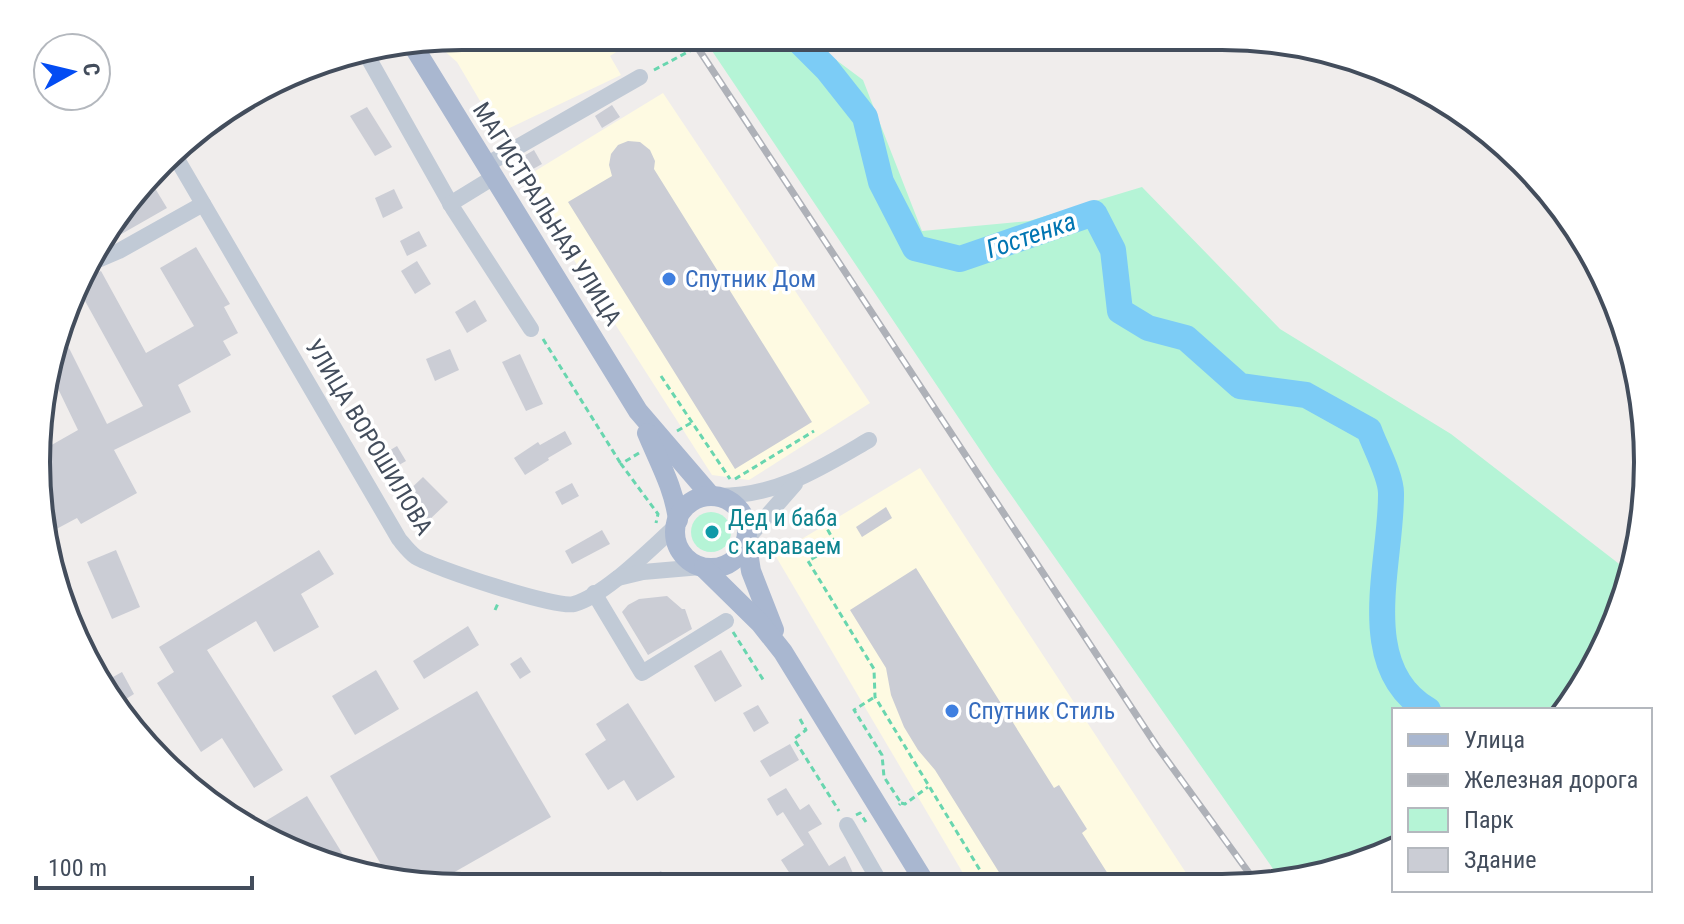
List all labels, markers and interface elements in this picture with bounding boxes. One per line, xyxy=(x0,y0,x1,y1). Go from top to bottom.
north arrow xyxy=(32,32,112,112)
text: С xyxy=(78,61,105,77)
street label: МАГИСТРАЛЬНАЯ УЛИЦА xyxy=(467,97,627,331)
water label: Гостенка xyxy=(982,206,1080,264)
place label: Спутник Дом xyxy=(685,265,816,293)
marker: Спутник Дом xyxy=(660,270,678,288)
street label: УЛИЦА ВОРОШИЛОВА xyxy=(300,334,439,540)
place label: Дед и баба с караваем xyxy=(728,504,841,560)
marker: Дед и баба с караваем xyxy=(703,523,721,541)
place label: Спутник Стиль xyxy=(968,697,1115,725)
marker: Спутник Стиль xyxy=(943,702,961,720)
legend xyxy=(1392,708,1652,892)
text: Улица xyxy=(1464,726,1525,754)
text: Железная дорога xyxy=(1464,766,1638,794)
text: Парк xyxy=(1464,806,1514,834)
scale bar xyxy=(36,840,252,890)
text: Здание xyxy=(1464,846,1536,874)
text: 100 m xyxy=(48,854,107,882)

